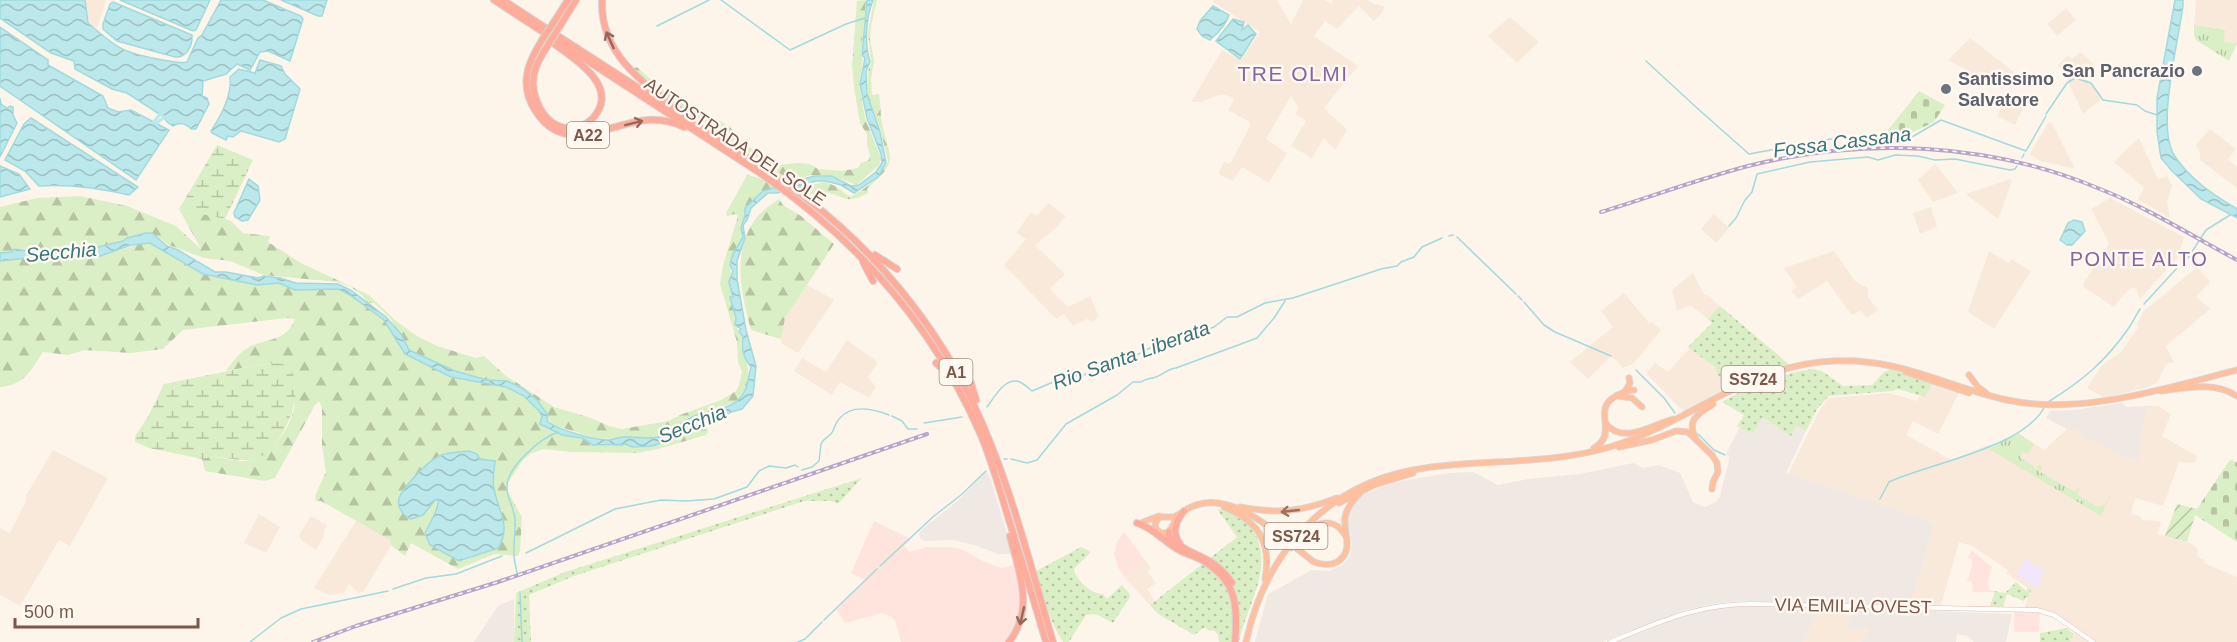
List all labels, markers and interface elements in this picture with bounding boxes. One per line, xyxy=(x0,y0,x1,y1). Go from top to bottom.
one-way arrow xyxy=(604,31,615,49)
place label: San Pancrazio xyxy=(2062,61,2185,81)
district label: TRE OLMI xyxy=(1237,62,1349,85)
marker: San Pancrazio xyxy=(2190,64,2204,78)
place label: Santissimo Salvatore xyxy=(1958,69,2054,110)
street label: AUTOSTRADA DEL SOLE xyxy=(641,74,829,210)
marker: Santissimo Salvatore xyxy=(1939,82,1953,96)
one-way arrow xyxy=(624,116,643,128)
road number: A22 xyxy=(567,122,609,148)
water label: Fossa Cassana xyxy=(1772,123,1912,161)
water label: Secchia xyxy=(25,238,97,266)
district label: PONTE ALTO xyxy=(2070,248,2208,270)
water label: Rio Santa Liberata xyxy=(1049,316,1213,394)
road number: A1 xyxy=(940,359,972,385)
road number: SS724 xyxy=(1722,366,1784,392)
water label: Secchia xyxy=(655,400,729,448)
one-way arrow xyxy=(1281,506,1300,517)
road number: SS724 xyxy=(1264,523,1328,549)
scale bar xyxy=(15,591,198,629)
street label: VIA EMILIA OVEST xyxy=(1774,595,1932,617)
text: 500 m xyxy=(24,602,74,622)
one-way arrow xyxy=(1015,606,1027,625)

